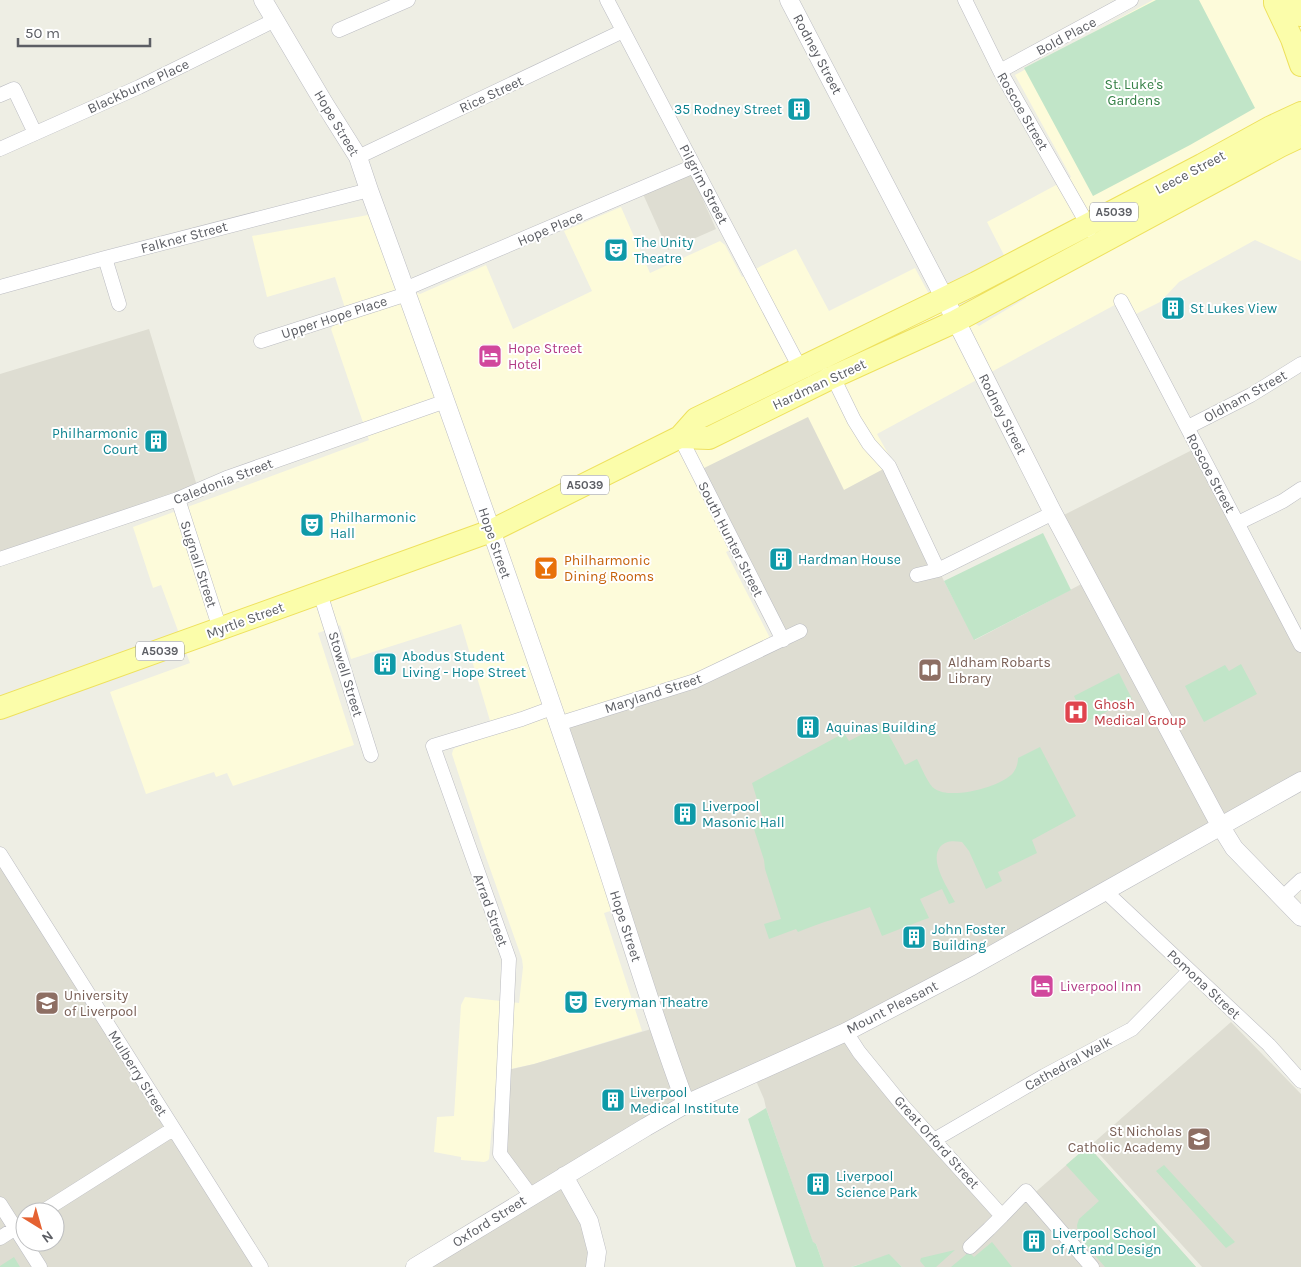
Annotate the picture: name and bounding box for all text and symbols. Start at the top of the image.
street label: Rodney Street [789,11,846,97]
street label: Bold Place [1033,14,1099,59]
scale bar [18,15,150,47]
text: 50 m [25,24,60,42]
street label: Blackburne Place [85,55,192,117]
street label: Roscoe Street [993,69,1052,153]
street label: Rice Street [456,72,526,117]
park label: St. Luke's Gardens [1105,76,1163,109]
street label: Hope Street [310,87,363,159]
building icon: 35 Rodney Street [786,96,812,122]
place label: 35 Rodney Street [674,101,782,118]
street label: Pilgrim Street [675,141,732,227]
street label: Leece Street [1152,147,1228,198]
road number: A5039 [1090,202,1138,222]
street label: Hope Place [515,207,586,250]
street label: Falkner Street [139,218,229,257]
place label: The Unity Theatre [634,234,694,267]
theatre icon: The Unity Theatre [603,237,629,263]
street label: Upper Hope Place [279,292,389,343]
building icon: St Lukes View [1160,295,1186,321]
place label: St Lukes View [1190,300,1277,317]
place label: Hope Street Hotel [508,340,582,373]
hotel icon: Hope Street Hotel [477,343,503,369]
street label: Hardman Street [770,355,869,414]
street label: Oldham Street [1201,367,1290,426]
street label: Rodney Street [975,371,1030,457]
place label: Philharmonic Court [52,425,138,458]
building icon: Philharmonic Court [143,428,169,454]
street label: Roscoe Street [1183,431,1239,516]
street label: Caledonia Street [171,455,275,508]
road number: A5039 [561,476,609,494]
street label: South Hunter Street [694,479,767,600]
street label: Hope Street [474,505,515,581]
place label: Philharmonic Hall [330,509,416,542]
theatre icon: Philharmonic Hall [299,512,325,538]
street label: Sugnall Street [176,518,221,610]
building icon: Hardman House [768,546,794,572]
place label: Hardman House [798,551,901,568]
place label: Philharmonic Dining Rooms [564,552,654,585]
bar icon: Philharmonic Dining Rooms [533,555,559,581]
street label: Myrtle Street [204,599,286,642]
street label: Stowell Street [324,629,367,719]
road number: A5039 [136,641,184,660]
place label: Abodus Student Living - Hope Street [402,648,526,681]
building icon: Abodus Student Living - Hope Street [372,651,398,677]
place label: Aldham Robarts Library [948,654,1051,687]
library icon: Aldham Robarts Library [917,657,943,683]
street label: Maryland Street [602,670,704,717]
place label: Ghosh Medical Group [1094,696,1186,729]
hospital icon: Ghosh Medical Group [1063,699,1089,725]
building icon: Aquinas Building [795,714,821,740]
place label: Aquinas Building [826,719,936,736]
place label: Liverpool Masonic Hall [702,798,785,831]
building icon: Liverpool Masonic Hall [672,801,698,827]
street label: Arrad Street [470,872,512,949]
street label: Hope Street [606,888,645,964]
place label: John Foster Building [932,921,1006,954]
building icon: John Foster Building [901,924,927,950]
street label: Pomona Street [1163,946,1244,1023]
hotel icon: Liverpool Inn [1029,973,1055,999]
street label: Mount Pleasant [844,977,941,1038]
place label: Liverpool Inn [1060,978,1142,995]
place label: University of Liverpool [64,987,137,1020]
theatre icon: Everyman Theatre [563,989,589,1015]
school or university icon: University of Liverpool [34,990,60,1016]
place label: Everyman Theatre [594,994,708,1011]
street label: Mulberry Street [104,1027,171,1119]
street label: Cathedral Walk [1022,1032,1115,1094]
place label: Liverpool Medical Institute [630,1084,739,1117]
building icon: Liverpool Medical Institute [600,1087,626,1113]
street label: Great Orford Street [890,1092,983,1192]
place label: St Nicholas Catholic Academy [1068,1123,1182,1156]
school or university icon: St Nicholas Catholic Academy [1186,1126,1212,1152]
place label: Liverpool Science Park [836,1168,918,1201]
building icon: Liverpool Science Park [805,1171,831,1197]
street label: Oxford Street [449,1192,529,1251]
north arrow [15,1202,65,1252]
place label: Liverpool School of Art and Design [1052,1225,1162,1258]
text: N [38,1227,57,1247]
building icon: Liverpool School of Art and Design [1021,1228,1047,1254]

